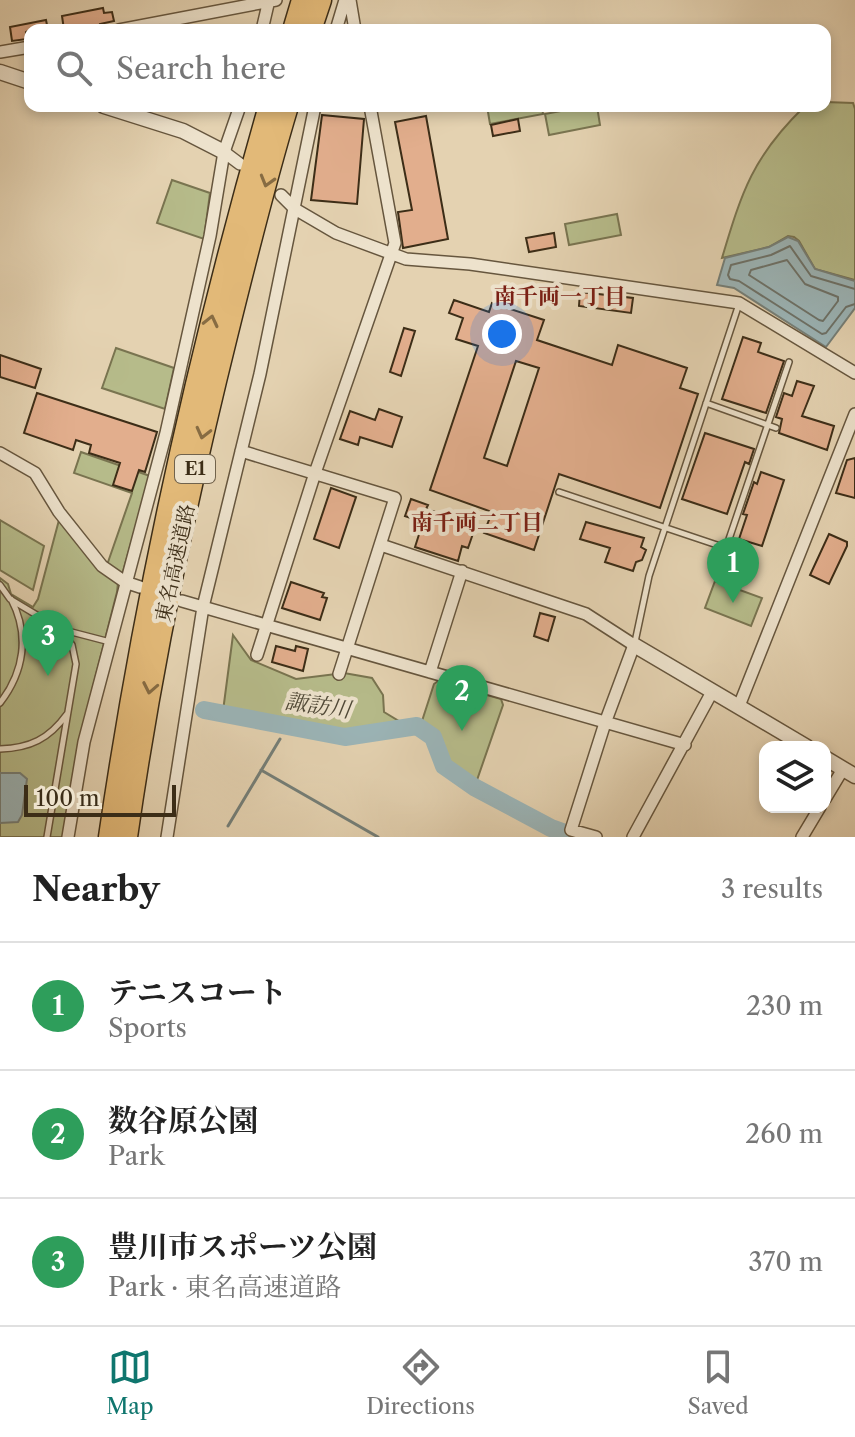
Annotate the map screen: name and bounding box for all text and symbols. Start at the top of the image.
search box [24,24,831,112]
icon: search [52,46,96,90]
text: Search here [116,50,286,87]
one-way arrow [259,174,276,187]
district label: 南千両一丁目 [494,283,626,310]
your location [482,314,522,354]
one-way arrow [202,315,219,329]
one-way arrow [195,426,212,439]
road number: E1 [175,455,215,483]
street label: 東名高速道路 [151,502,199,624]
district label: 南千両二丁目 [411,509,543,536]
pin: 1 [707,537,759,603]
pin: 3 [22,610,74,676]
pin: 2 [436,665,488,731]
one-way arrow [143,681,160,694]
water label: 諏訪川 [283,688,354,724]
map controls [759,741,831,813]
button: layers [759,741,831,813]
scale bar [24,781,176,817]
text: 100 m [36,785,99,812]
text: Nearby [32,868,160,910]
text: 3 results [721,873,823,905]
text: テニスコート [108,974,287,1011]
text: 1 [52,990,64,1022]
text: 230 m [746,990,823,1022]
text: Sports [108,1012,187,1044]
text: 数谷原公園 [108,1102,258,1139]
text: 2 [50,1118,66,1150]
text: 260 m [745,1118,823,1150]
text: Park [108,1140,165,1172]
text: 豊川市スポーツ公園 [108,1228,377,1265]
text: 3 [51,1246,65,1278]
text: 370 m [748,1246,823,1278]
text: Park · 東名高速道路 [108,1271,341,1303]
tab: Map [106,1345,154,1420]
tab: Directions [366,1345,475,1420]
tab: Saved [688,1345,749,1420]

